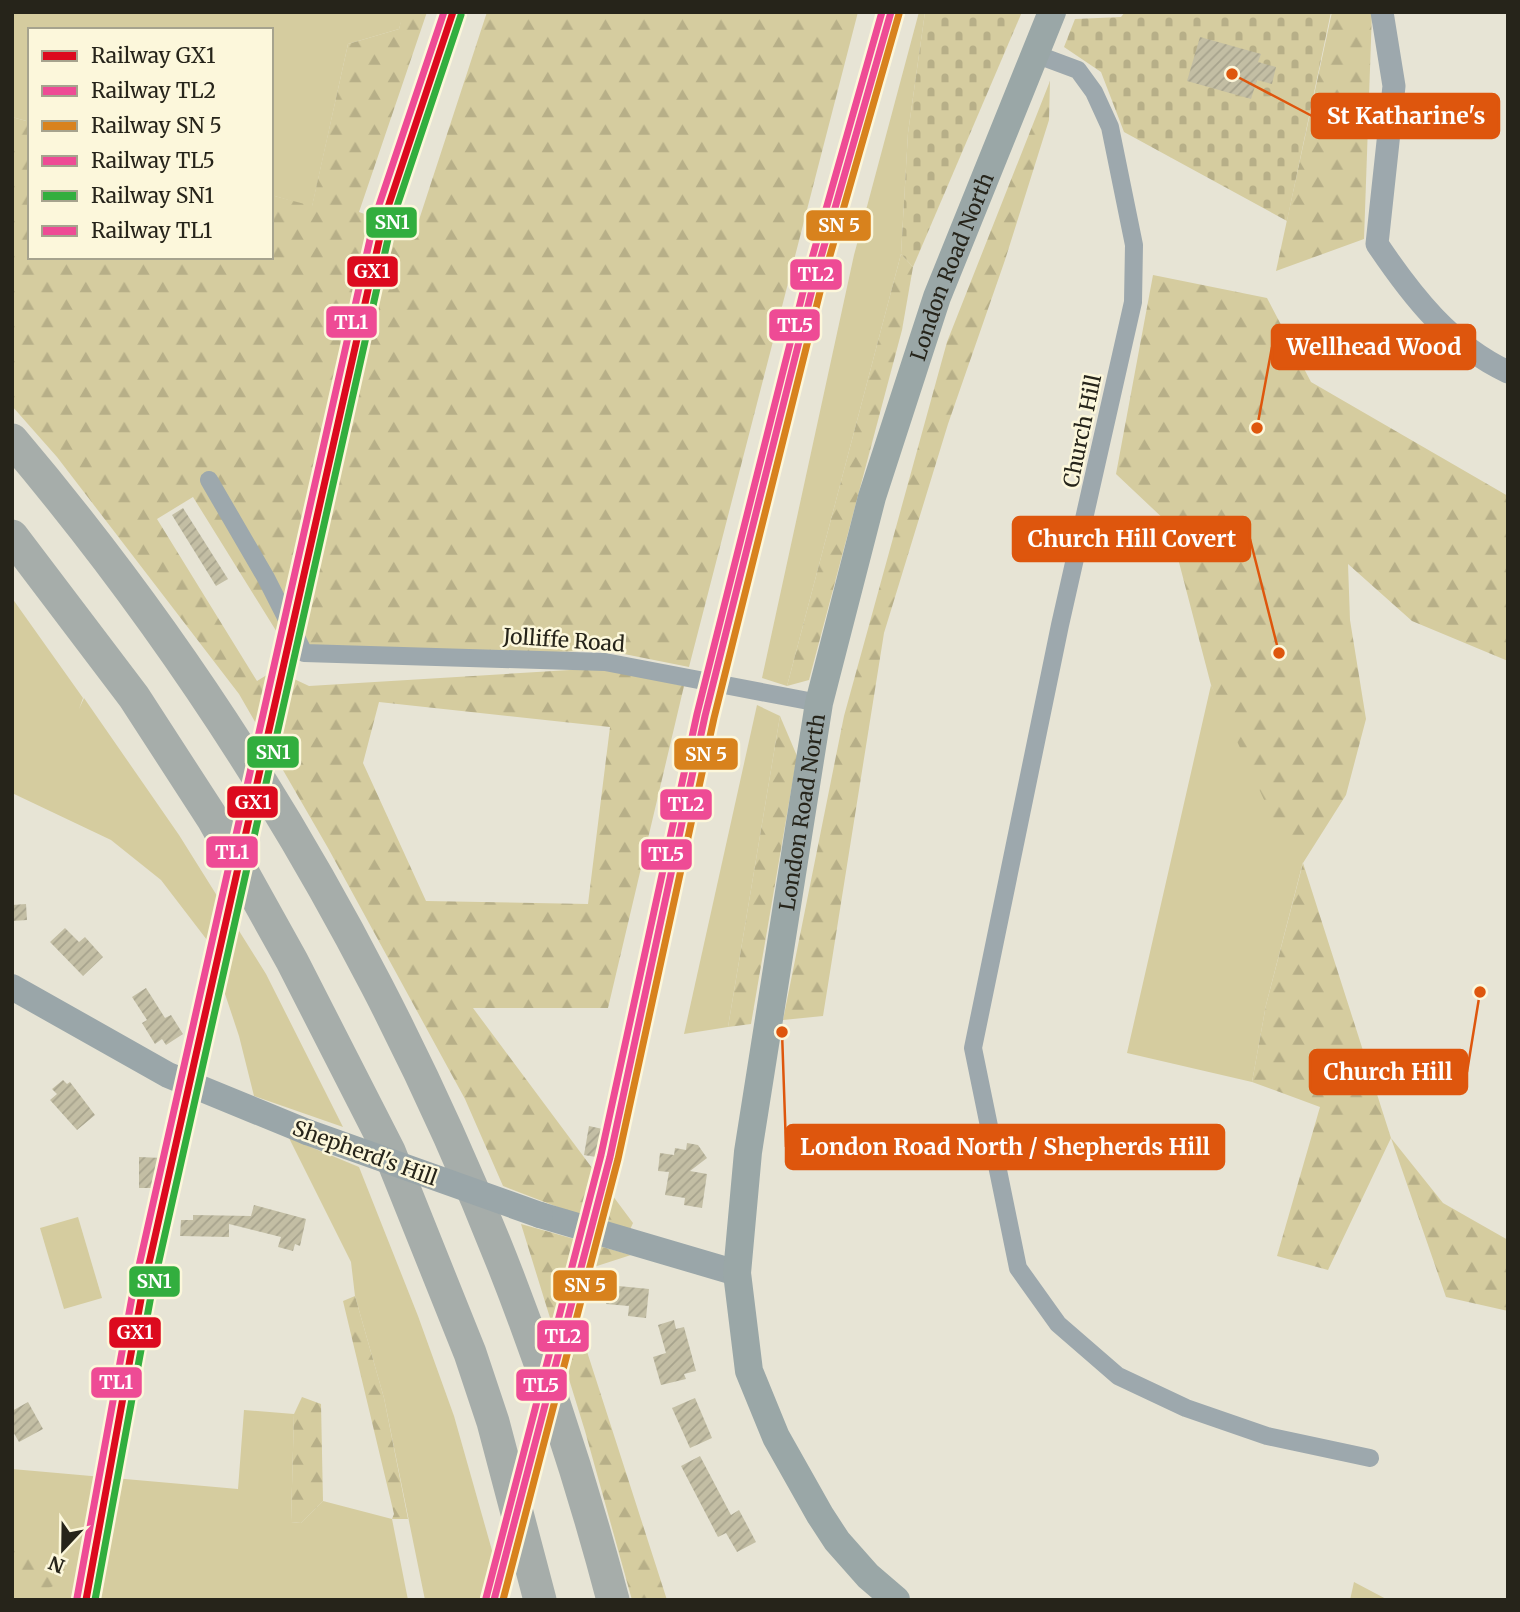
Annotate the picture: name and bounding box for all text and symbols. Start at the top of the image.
legend [28,28,273,259]
text: Railway GX1 [91,42,215,69]
text: Railway TL2 [91,77,216,104]
callout: St Katharine's [1312,94,1499,138]
text: St Katharine's [1327,101,1485,130]
text: Railway SN 5 [91,112,222,139]
text: Railway TL5 [91,147,215,174]
street label: London Road North [904,168,999,364]
text: Railway SN1 [91,182,214,209]
line badge: SN1 [365,206,418,239]
line badge: SN 5 [805,209,872,242]
text: SN1 [374,210,410,234]
text: SN 5 [818,213,860,237]
text: Railway TL1 [91,217,212,244]
line badge: GX1 [346,255,399,288]
line badge: TL2 [789,258,843,291]
text: GX1 [354,259,390,283]
text: TL2 [798,262,834,286]
line badge: TL1 [325,305,378,339]
line badge: TL5 [768,308,821,342]
text: TL1 [334,310,368,334]
text: TL5 [777,313,813,337]
callout: Wellhead Wood [1272,325,1475,369]
text: Wellhead Wood [1286,332,1461,361]
street label: Church Hill [1057,372,1107,490]
callout: Church Hill Covert [1013,517,1250,561]
text: Church Hill Covert [1028,524,1236,553]
street label: Jolliffe Road [501,622,626,658]
street label: London Road North [773,711,831,912]
line badge: SN1 [246,735,300,769]
line badge: SN 5 [673,737,739,771]
text: SN1 [255,740,291,764]
text: SN 5 [685,742,727,766]
line badge: GX1 [226,785,279,819]
line badge: TL2 [659,788,713,821]
text: GX1 [235,790,271,814]
text: TL2 [668,792,704,816]
line badge: TL1 [205,835,259,869]
line badge: TL5 [640,838,693,871]
text: TL1 [215,840,249,864]
text: TL5 [648,842,684,866]
callout: Church Hill [1310,1050,1467,1094]
text: Church Hill [1324,1057,1453,1086]
street label: Shepherd's Hill [289,1114,442,1192]
callout: London Road North / Shepherds Hill [786,1125,1224,1169]
text: London Road North / Shepherds Hill [800,1132,1211,1161]
line badge: SN1 [128,1265,181,1298]
text: SN1 [136,1269,172,1293]
line badge: SN 5 [552,1269,618,1302]
text: SN 5 [564,1273,606,1297]
line badge: GX1 [108,1316,162,1349]
line badge: TL2 [536,1319,590,1353]
text: GX1 [117,1320,153,1344]
text: TL2 [545,1324,581,1348]
line badge: TL1 [90,1366,143,1399]
line badge: TL5 [515,1368,568,1402]
text: TL1 [99,1370,133,1394]
text: TL5 [523,1373,559,1397]
north arrow [28,1514,98,1584]
text: N [45,1551,68,1579]

